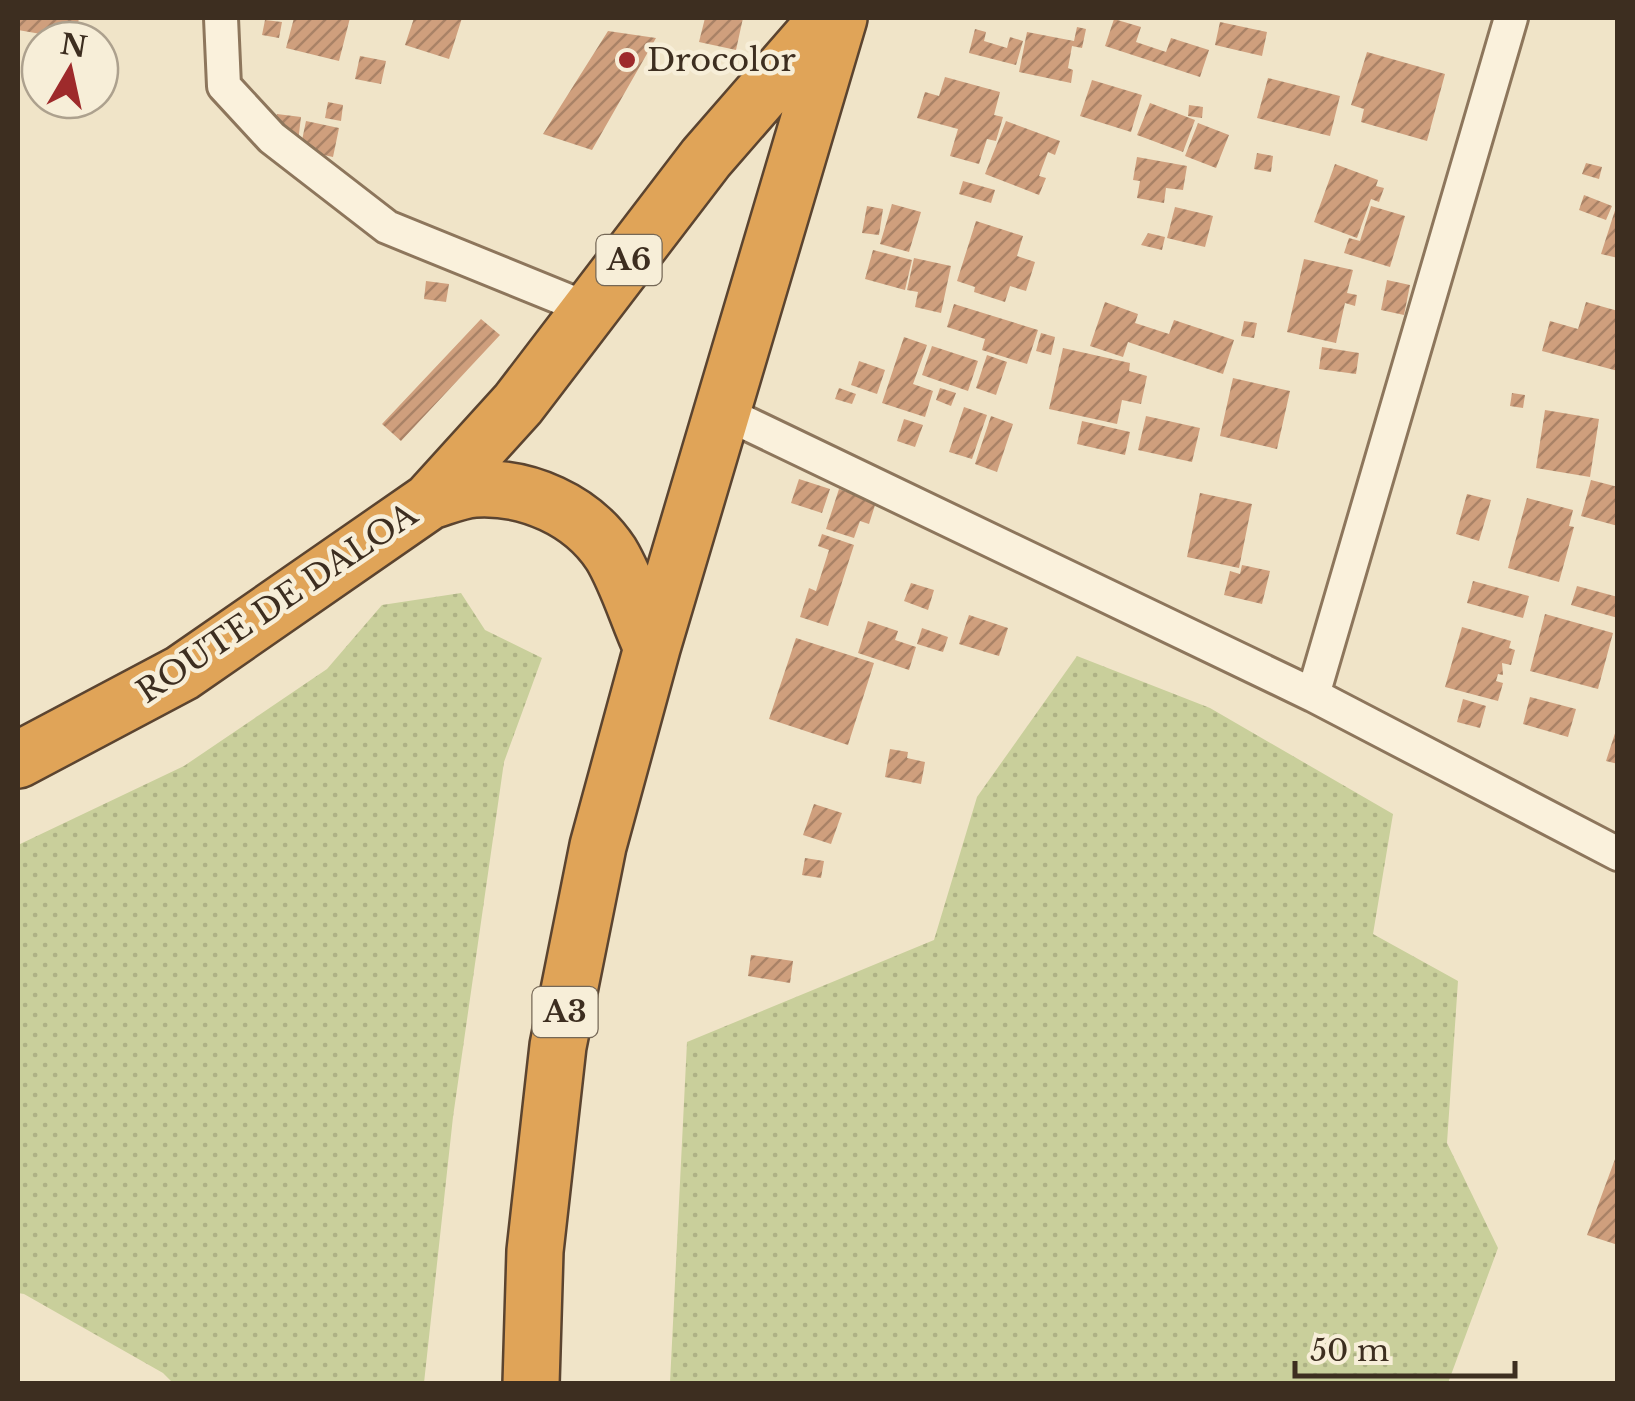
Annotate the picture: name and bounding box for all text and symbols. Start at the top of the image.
north arrow [20,20,120,120]
text: N [58,26,90,65]
place label: Drocolor [647,40,797,80]
marker: Drocolor [616,49,638,71]
road number: A6 [596,235,662,285]
street label: ROUTE DE DALOA [129,494,426,712]
road number: A3 [532,987,598,1037]
scale bar [1295,1316,1515,1378]
text: 50 m [1310,1332,1389,1369]

